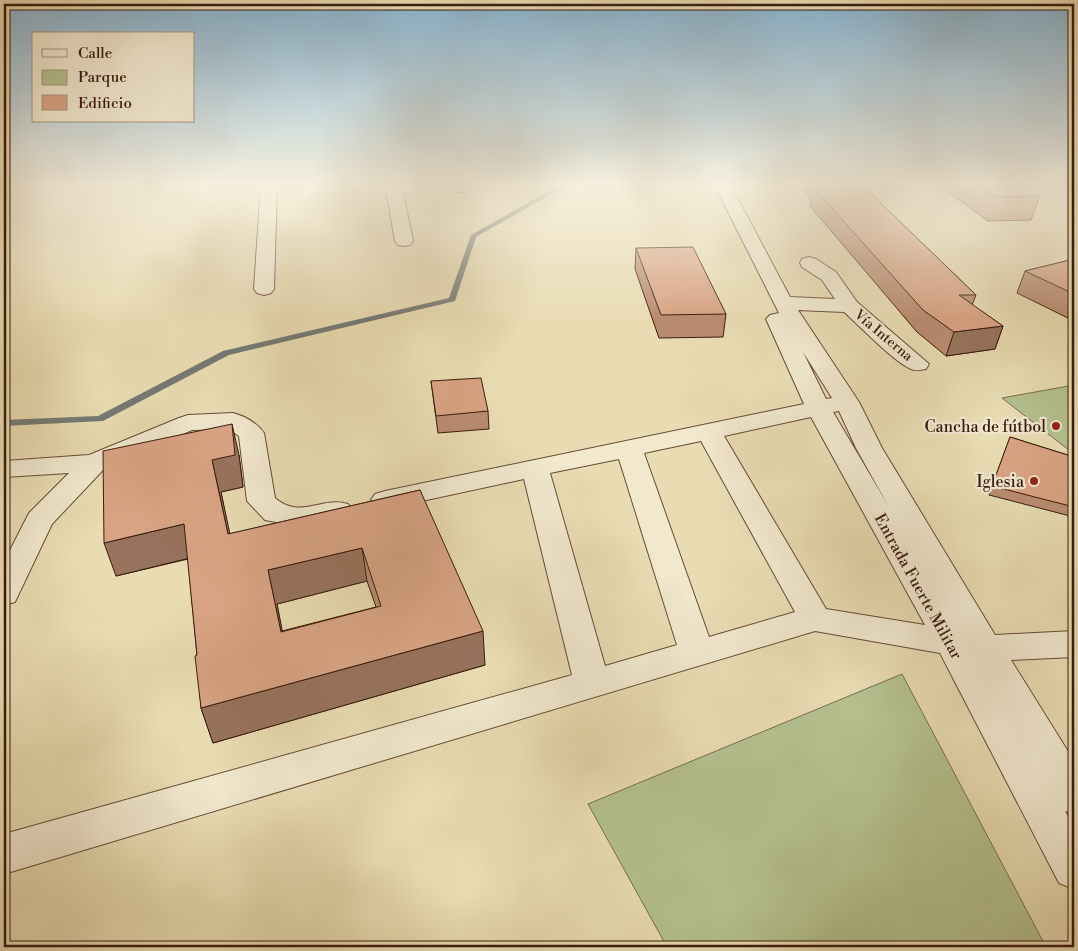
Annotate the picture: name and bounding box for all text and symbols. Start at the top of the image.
legend [32,32,195,122]
text: Calle [78,44,112,63]
text: Parque [78,68,127,87]
text: Edificio [78,94,132,113]
street label: Vía Interna [850,305,917,366]
place label: Cancha de fútbol [924,417,1046,437]
marker: Cancha de fútbol [1050,420,1062,432]
place label: Iglesia [976,472,1025,492]
marker: Iglesia [1028,475,1040,487]
street label: Entrada Fuerte Militar [870,510,967,663]

